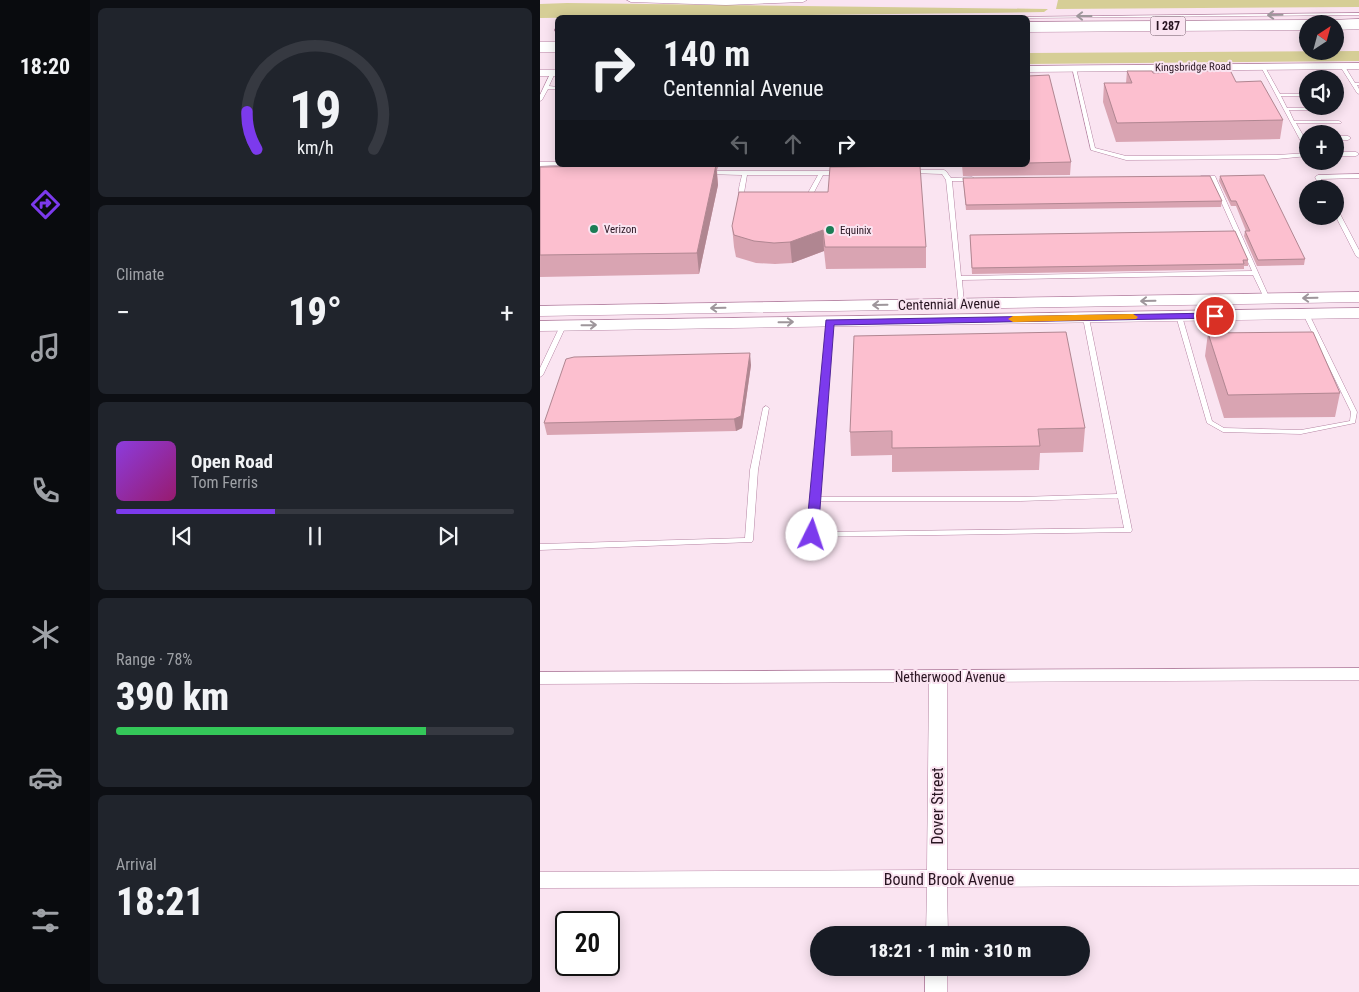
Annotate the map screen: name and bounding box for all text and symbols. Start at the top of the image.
one-way arrow [1268,10,1284,19]
one-way arrow [1076,11,1092,21]
north arrow [1299,15,1344,60]
map controls [1299,15,1344,225]
road number: I 287 [1150,16,1186,36]
text: 140 m [663,34,750,75]
icon: right [580,35,645,100]
text: 18:20 [20,54,70,79]
street label: Kingsbridge Road [1155,60,1231,74]
button: sound [1299,70,1344,115]
text: Centennial Avenue [663,76,824,101]
text: 19 [289,80,341,141]
button: + [1299,125,1344,170]
icon: left [726,130,754,158]
icon: ahead [779,130,807,158]
icon: right [832,130,860,158]
text: km/h [297,137,333,158]
button: − [1299,180,1344,225]
icon: directions [28,187,63,222]
marker: Verizon [588,223,600,235]
place label: Verizon [604,223,637,236]
marker: Equinix [824,224,836,236]
place label: Equinix [840,224,872,237]
text: Climate [116,265,164,284]
text: 19° [288,290,342,334]
one-way arrow [1303,293,1319,303]
street label: Centennial Avenue [898,295,1001,313]
pin [1194,295,1236,337]
text: − [116,296,130,329]
text: + [500,296,514,329]
one-way arrow [1140,296,1156,306]
one-way arrow [873,300,889,310]
icon: arrive [1201,302,1229,330]
one-way arrow [710,303,726,313]
one-way arrow [778,318,794,327]
one-way arrow [580,321,596,330]
icon: music [28,330,63,365]
text: Open Road [191,450,273,473]
icon: phone [28,473,63,508]
text: Tom Ferris [191,473,258,492]
position arrow [785,508,837,560]
icon: previous [168,522,196,550]
icon: pause [301,522,329,550]
icon: next [434,522,462,550]
icon: climate [28,617,63,652]
text: Range · 78% [116,650,192,669]
street label: Netherwood Avenue [895,669,1006,685]
text: 390 km [116,675,229,719]
icon: car [28,760,63,795]
street label: Dover Street [928,767,947,845]
text: Arrival [116,855,157,874]
street label: Bound Brook Avenue [884,870,1014,889]
text: 18:21 [116,880,204,924]
icon: filters [28,903,63,938]
speed limit sign: 20 [555,911,620,976]
text: 18:21 · 1 min · 310 m [869,939,1031,962]

